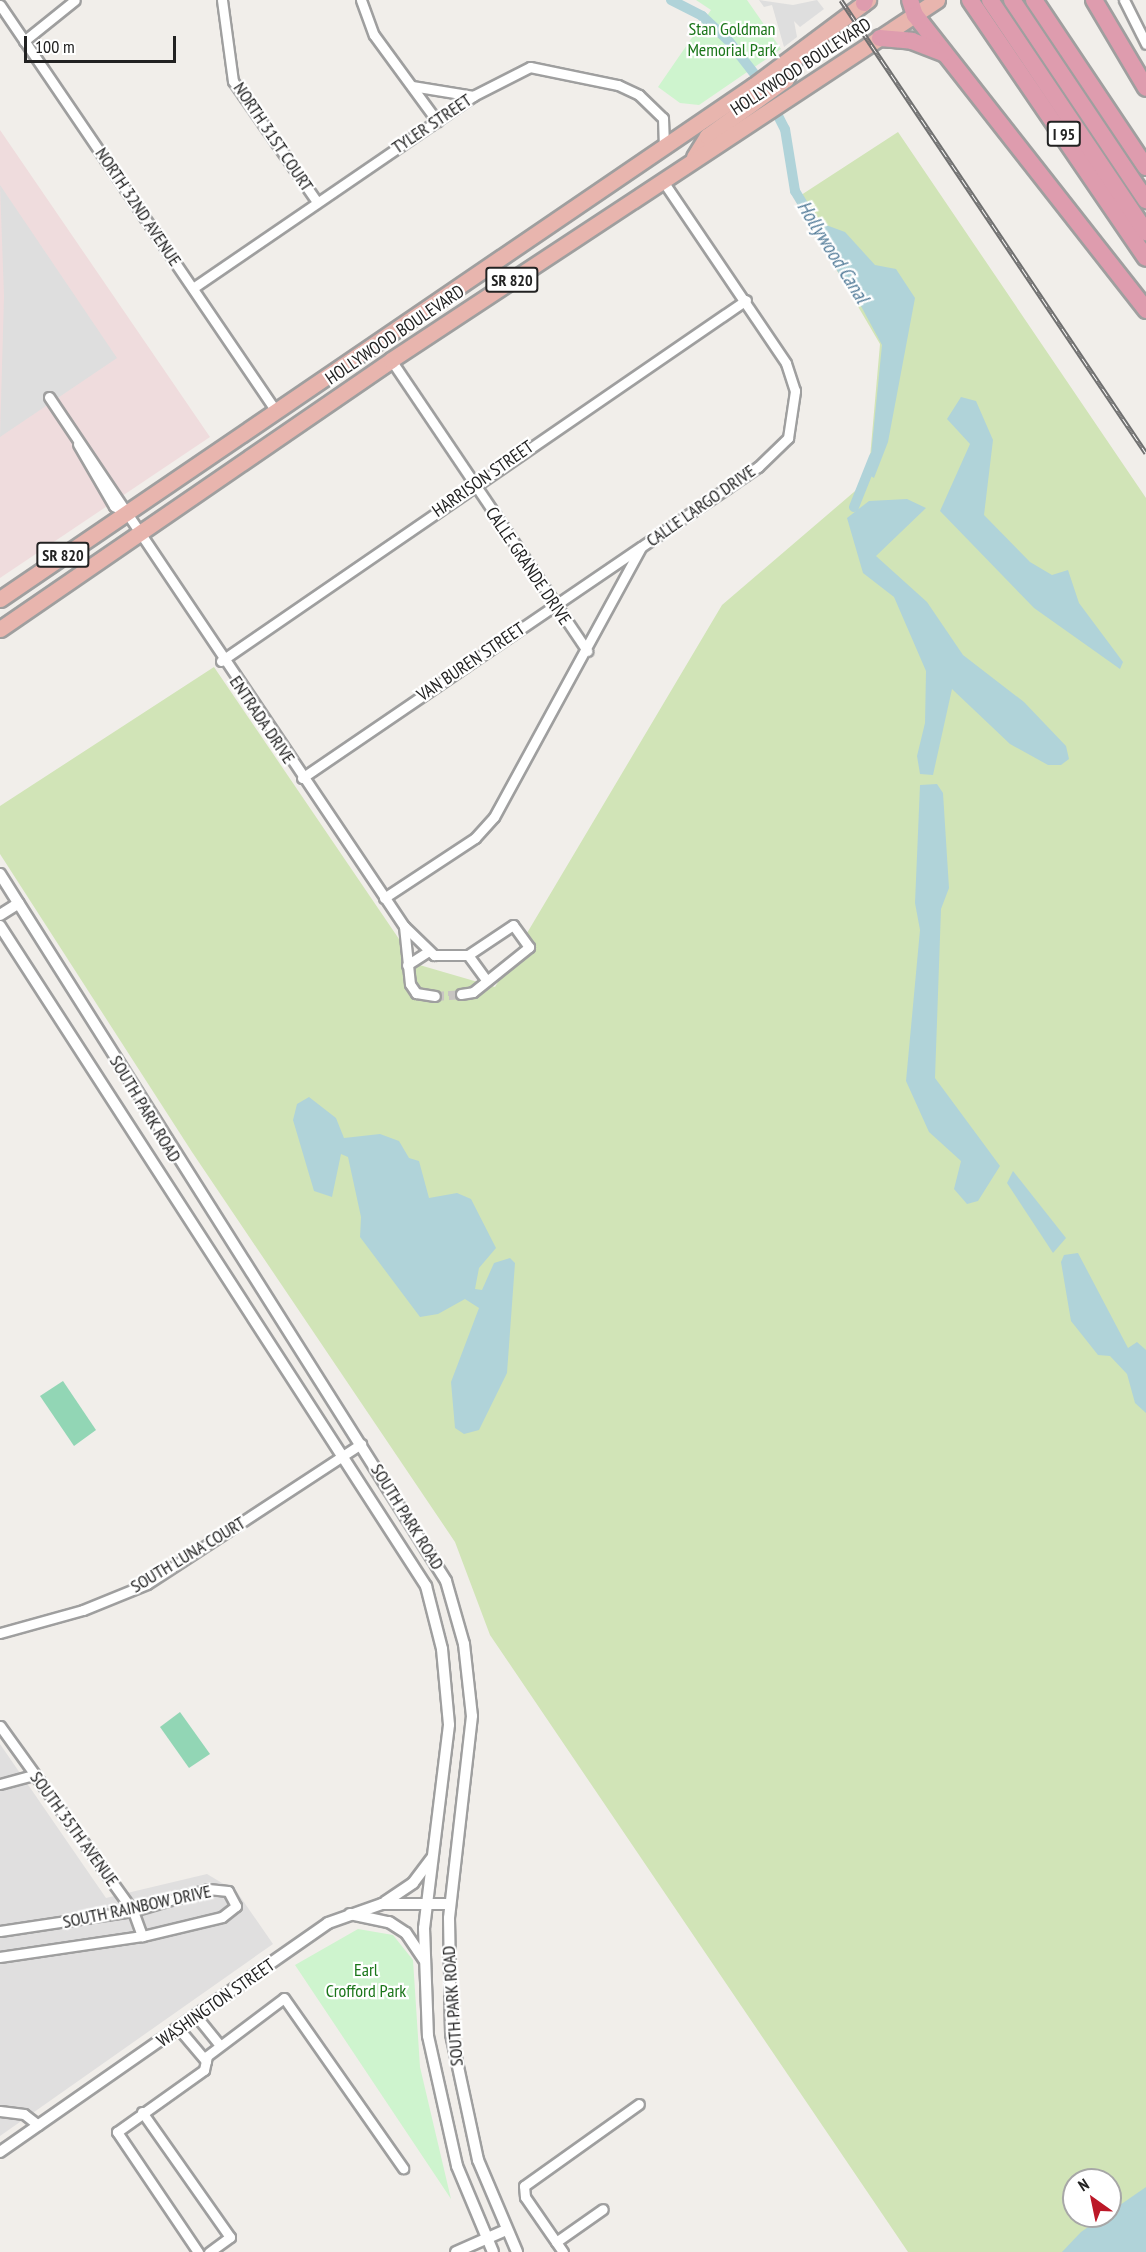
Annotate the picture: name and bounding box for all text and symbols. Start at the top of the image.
street label: HOLLYWOOD BOULEVARD [727,14,875,120]
park label: Stan Goldman Memorial Park [687,19,777,62]
scale bar [27,24,178,62]
text: 100 m [35,35,75,58]
street label: NORTH 31ST COURT [228,78,318,196]
street label: TYLER STREET [388,89,476,159]
road number: I 95 [1046,121,1082,147]
street label: NORTH 32ND AVENUE [90,143,186,271]
water label: Hollywood Canal [792,196,874,308]
road number: SR 820 [485,267,539,293]
street label: HOLLYWOOD BOULEVARD [321,280,469,390]
street label: HARRISON STREET [428,436,538,522]
street label: CALLE LARGO DRIVE [642,460,760,552]
street label: CALLE GRANDE DRIVE [481,503,575,629]
road number: SR 820 [36,542,90,568]
street label: VAN BUREN STREET [413,618,529,706]
street label: ENTRADA DRIVE [225,672,299,768]
street label: SOUTH PARK ROAD [105,1052,185,1166]
street label: SOUTH PARK ROAD [366,1460,448,1574]
street label: SOUTH LUNA COURT [127,1512,249,1598]
street label: SOUTH 35TH AVENUE [25,1767,123,1891]
street label: SOUTH RAINBOW DRIVE [61,1881,213,1933]
street label: SOUTH PARK ROAD [438,1945,468,2067]
street label: WASHINGTON STREET [153,1954,279,2052]
park label: Earl Crofford Park [326,1960,406,2002]
north arrow [1062,2168,1122,2228]
text: N [1074,2174,1092,2195]

